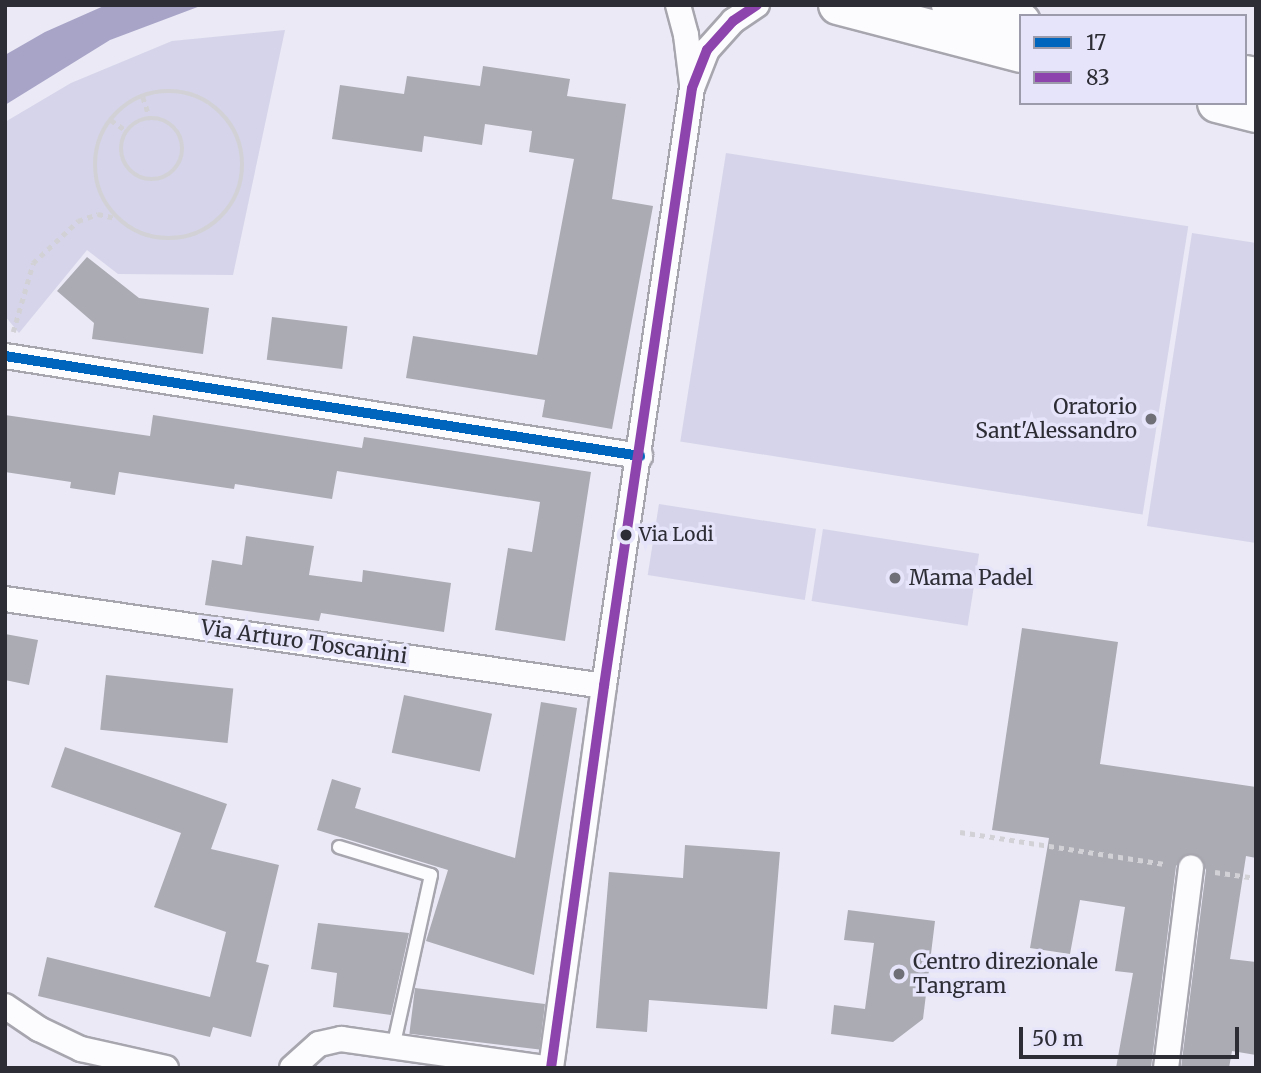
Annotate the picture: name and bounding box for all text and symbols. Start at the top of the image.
legend [1020,14,1247,105]
text: 17 [1086,29,1106,56]
text: 83 [1086,64,1110,91]
place label: Oratorio Sant'Alessandro [975,394,1137,444]
marker: Oratorio Sant'Alessandro [1143,411,1159,427]
place label: Via Lodi [639,524,714,546]
marker: Via Lodi [619,528,633,542]
place label: Mama Padel [909,565,1033,591]
marker: Mama Padel [887,570,903,586]
street label: Via Arturo Toscanini [199,615,409,669]
place label: Centro direzionale Tangram [913,949,1098,999]
marker: Centro direzionale Tangram [891,966,907,982]
scale bar [1023,1014,1244,1058]
text: 50 m [1032,1025,1083,1052]

